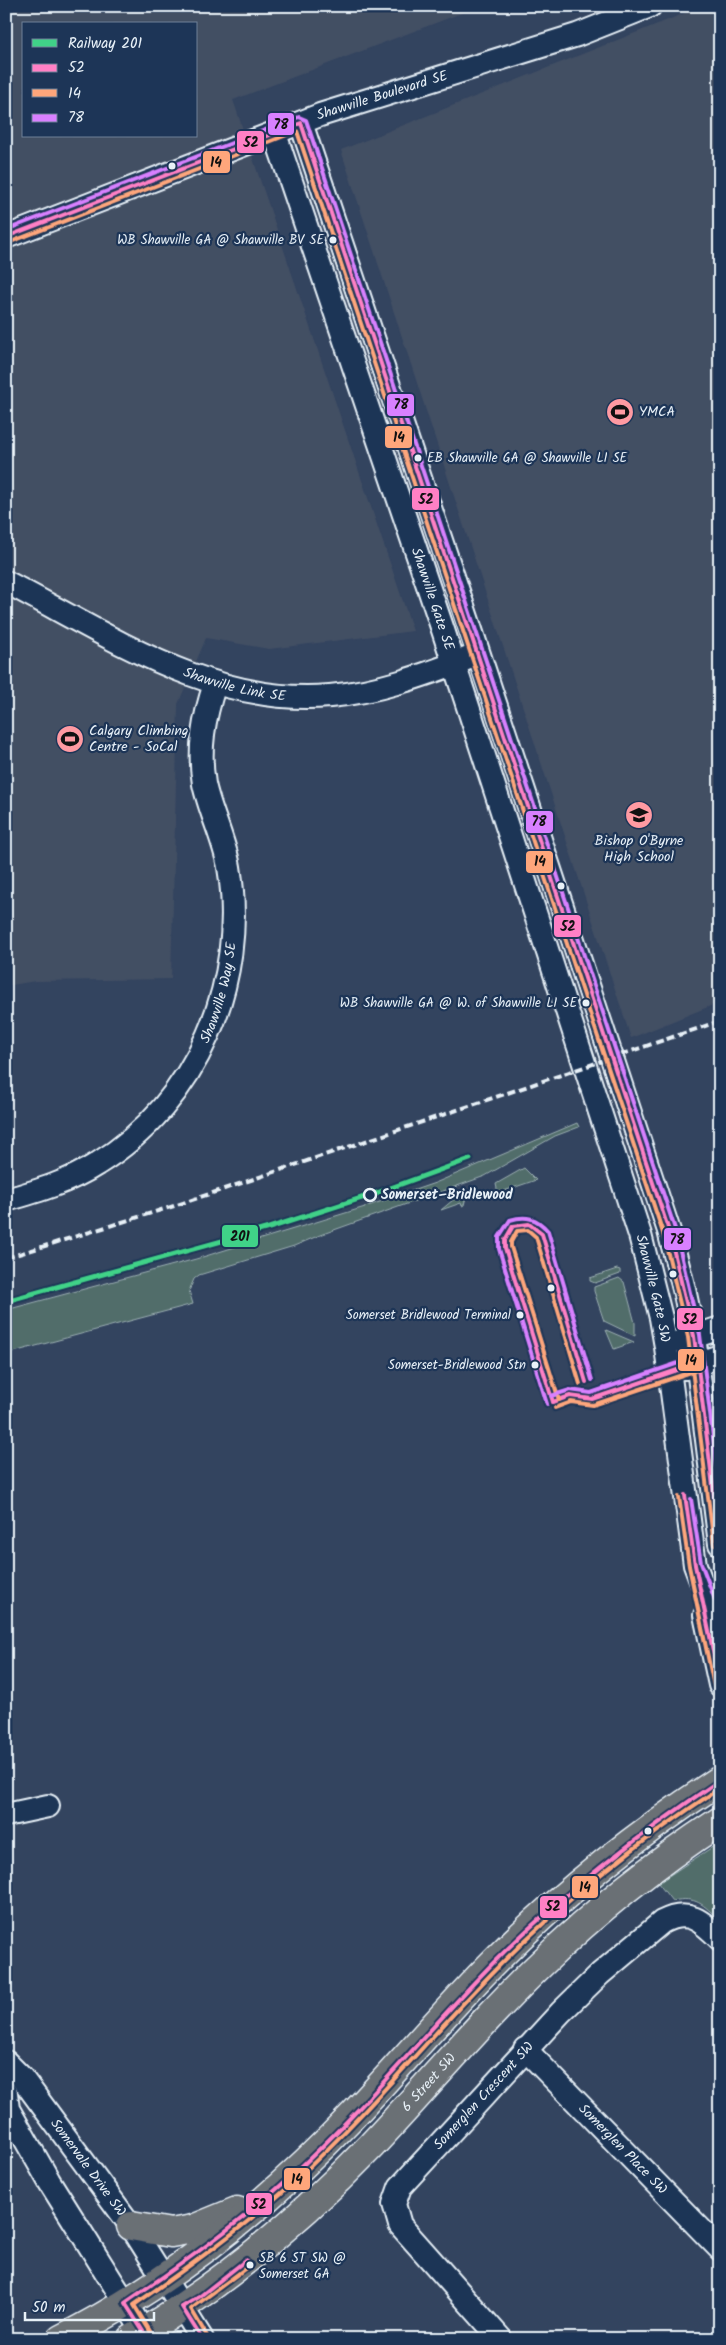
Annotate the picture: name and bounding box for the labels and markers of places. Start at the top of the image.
unlabelled marker [167,161,177,171]
place label: WB Shawville GA @ Shawville BV SE [117,230,324,251]
marker: WB Shawville GA @ Shawville BV SE [328,235,338,245]
sports icon: YMCA [605,397,635,427]
place label: YMCA [639,401,675,423]
place label: EB Shawville GA @ Shawville LI SE [427,448,628,469]
marker: EB Shawville GA @ Shawville LI SE [413,453,423,463]
place label: Calgary Climbing Centre - SoCal [89,720,189,758]
sports icon: Calgary Climbing Centre - SoCal [55,724,85,754]
school or university icon: Bishop O'Byrne High School [624,800,654,830]
place label: Bishop O'Byrne High School [595,830,684,868]
unlabelled marker [556,881,566,891]
place label: WB Shawville GA @ W. of Shawville LI SE [340,993,577,1014]
marker: WB Shawville GA @ W. of Shawville LI SE [581,998,591,1008]
place label: Somerset–Bridlewood [381,1184,513,1206]
marker: Somerset–Bridlewood [363,1188,377,1202]
unlabelled marker [668,1269,678,1279]
unlabelled marker [546,1283,556,1293]
place label: Somerset Bridlewood Terminal [346,1305,511,1326]
marker: Somerset Bridlewood Terminal [515,1310,525,1320]
place label: Somerset-Bridlewood Stn [388,1355,526,1376]
marker: Somerset-Bridlewood Stn [530,1360,540,1370]
unlabelled marker [643,1826,653,1836]
place label: SB 6 ST SW @ Somerset GA [259,2248,346,2285]
marker: SB 6 ST SW @ Somerset GA [245,2260,255,2270]

